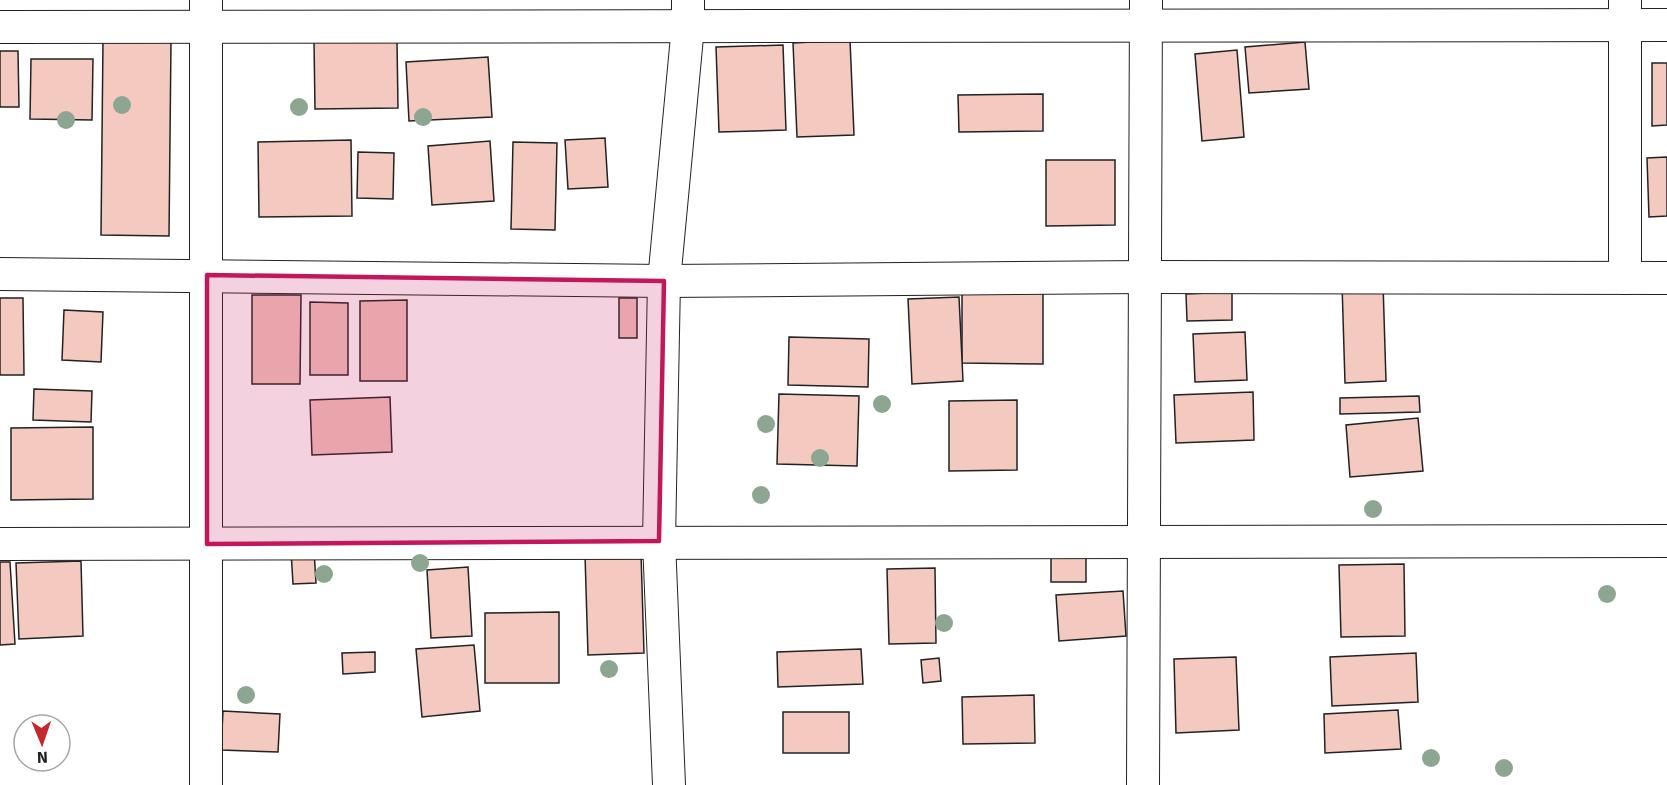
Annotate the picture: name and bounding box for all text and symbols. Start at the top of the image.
north arrow [12,713,72,773]
text: N [37,747,48,767]

